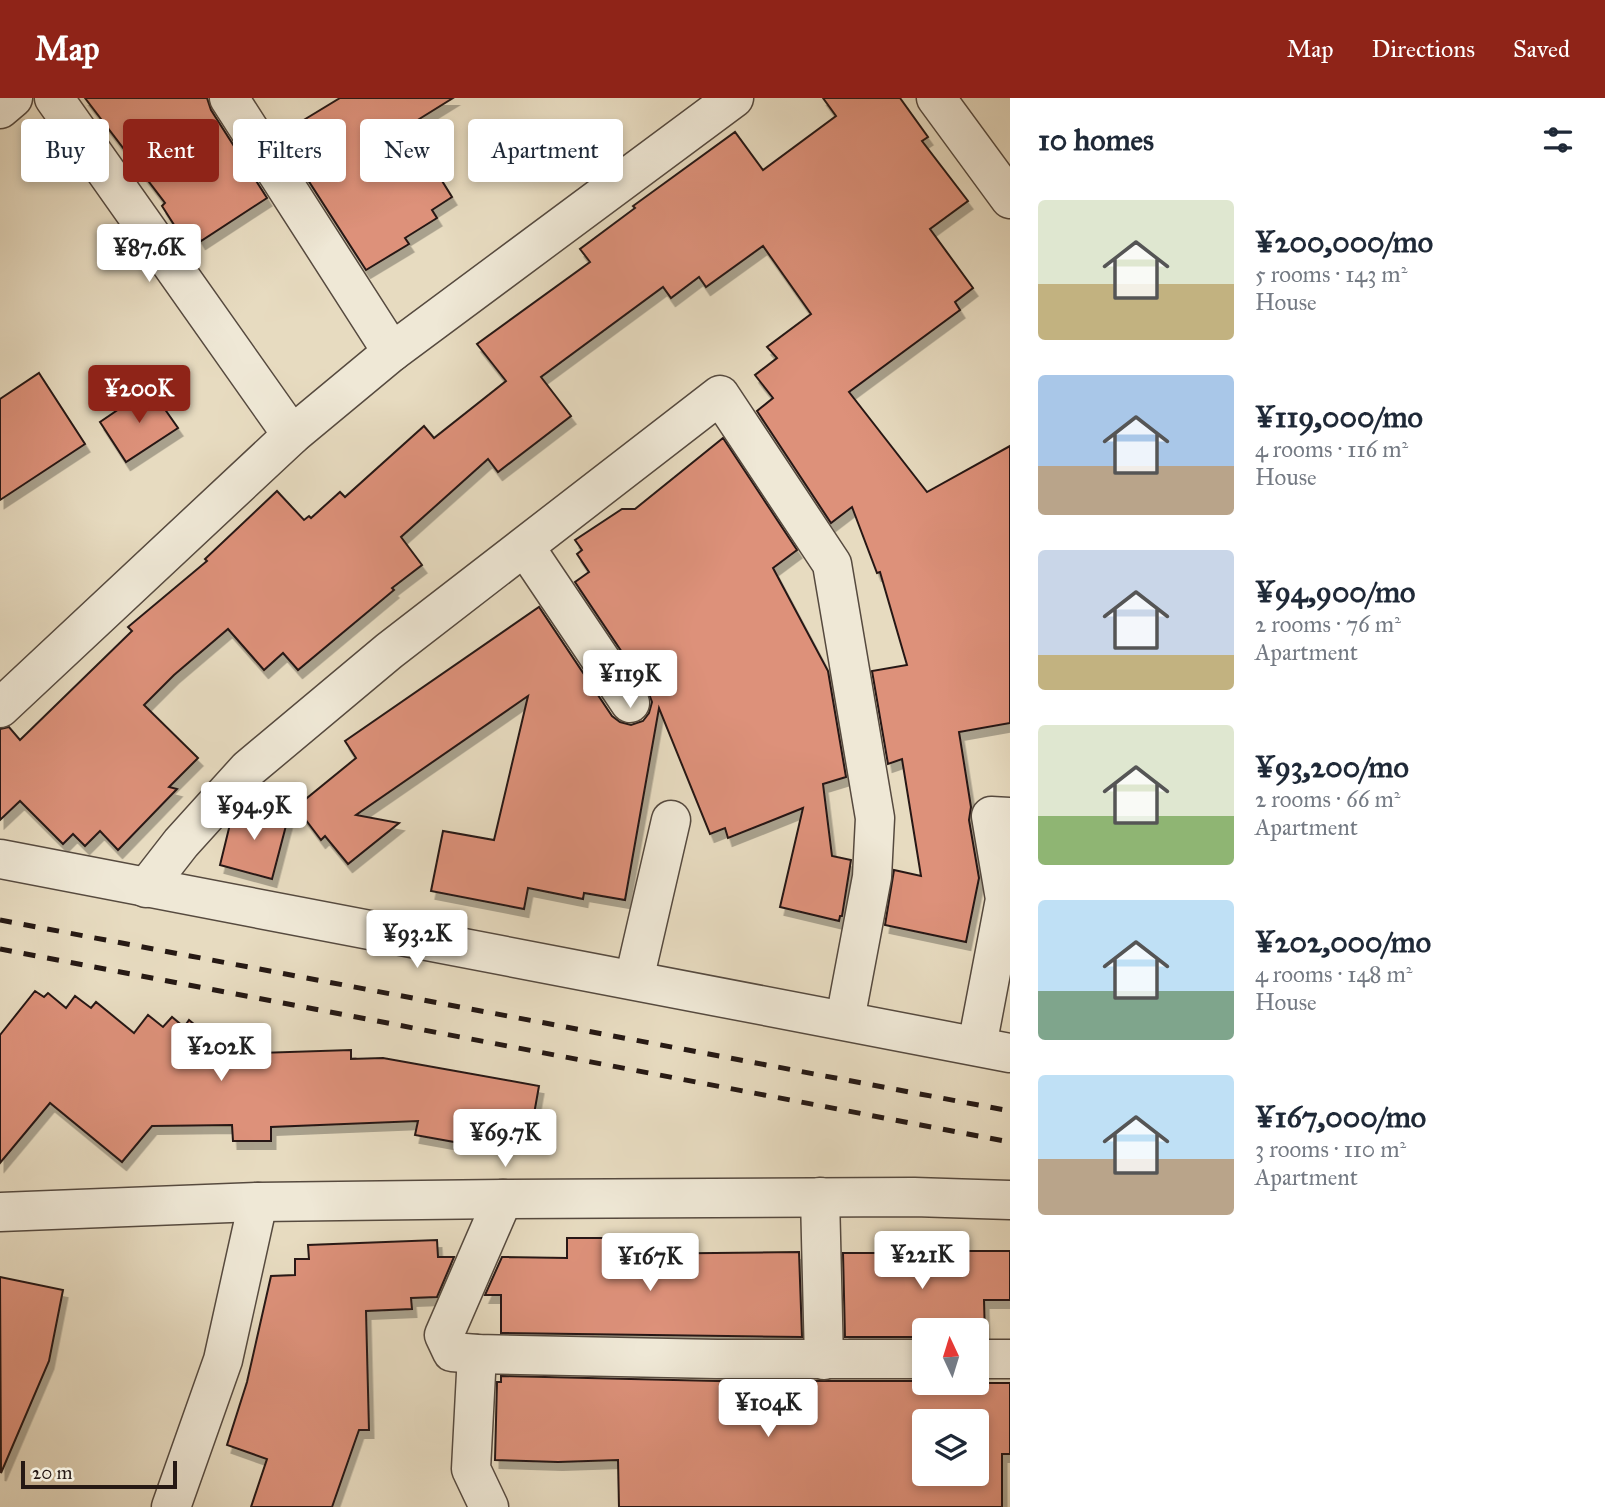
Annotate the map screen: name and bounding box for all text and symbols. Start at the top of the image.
text: Map [35,29,99,69]
text: Map [1287,34,1334,64]
text: Directions [1372,34,1475,64]
text: Saved [1513,34,1570,64]
chip: Buy [21,119,109,182]
chip: Rent [123,119,219,182]
chip: Filters [233,119,346,182]
chip: New [360,119,454,182]
chip: Apartment [468,119,623,182]
icon: filters [1539,121,1577,159]
text: 10 homes [1038,122,1154,158]
text: ¥200,000/mo [1255,224,1433,260]
pin: ¥87.6K [92,225,206,284]
icon: home [1094,228,1178,312]
text: ¥87.6K [113,233,185,261]
text: 5 rooms · 143 m² [1255,260,1407,288]
text: House [1255,288,1317,316]
pin: ¥200K [90,366,188,425]
text: ¥200K [104,374,174,402]
text: ¥119,000/mo [1255,399,1423,435]
icon: home [1094,403,1178,487]
text: 4 rooms · 116 m² [1255,435,1408,463]
text: House [1255,463,1317,491]
text: ¥94,900/mo [1255,574,1415,610]
icon: home [1094,578,1178,662]
text: 2 rooms · 76 m² [1255,610,1401,638]
text: Apartment [1255,638,1358,666]
pin: ¥119K [581,650,679,710]
text: ¥119K [599,659,661,687]
text: ¥93,200/mo [1255,749,1409,785]
icon: home [1094,753,1178,837]
pin: ¥94.9K [197,782,311,842]
text: 2 rooms · 66 m² [1255,785,1400,813]
text: ¥94.9K [217,791,291,819]
text: Apartment [1255,813,1358,841]
pin: ¥93.2K [360,910,474,970]
text: ¥93.2K [382,919,452,947]
text: ¥202,000/mo [1255,924,1431,960]
icon: home [1094,928,1178,1012]
text: 4 rooms · 148 m² [1255,960,1412,988]
text: House [1255,988,1317,1016]
pin: ¥202K [172,1024,270,1083]
text: ¥202K [187,1032,255,1060]
text: ¥167,000/mo [1255,1099,1426,1135]
icon: home [1094,1103,1178,1187]
pin: ¥69.7K [448,1110,562,1169]
text: ¥69.7K [469,1118,541,1146]
text: 3 rooms · 110 m² [1255,1135,1406,1163]
text: Apartment [1255,1163,1358,1191]
pin: ¥221K [873,1232,971,1291]
pin: ¥167K [601,1234,699,1293]
text: ¥221K [890,1240,954,1268]
text: ¥167K [618,1242,682,1270]
north arrow [912,1318,989,1395]
map controls [912,1318,989,1486]
pin: ¥104K [719,1380,817,1439]
text: ¥104K [735,1388,801,1416]
button: layers [912,1409,989,1486]
scale bar [21,1458,177,1490]
text: 20 m [32,1461,73,1484]

